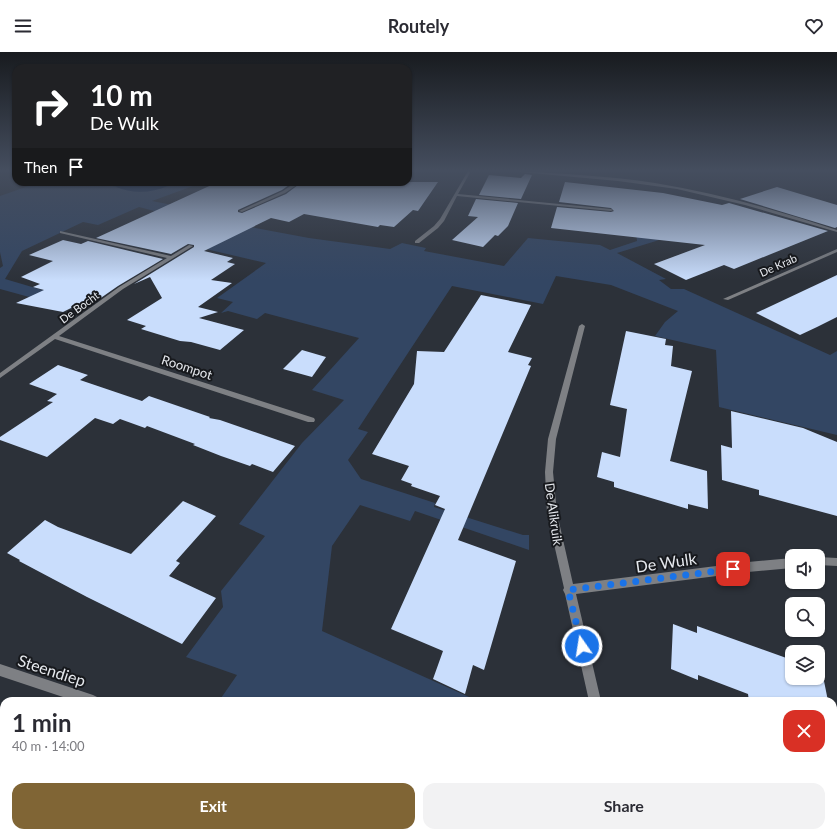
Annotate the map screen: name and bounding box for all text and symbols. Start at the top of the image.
icon: menu [12,15,34,37]
text: Routely [388,15,449,37]
icon: heart [803,15,825,37]
text: 10 m [90,78,153,112]
icon: right [24,80,76,132]
text: De Wulk [90,112,159,134]
icon: arrive [65,156,87,178]
text: Then [24,158,57,176]
street label: De Krab [757,251,799,279]
street label: De Bocht [57,288,101,326]
street label: Roompot [160,351,215,383]
street label: De Alikruik [542,482,566,547]
street label: De Wulk [634,548,698,576]
map controls [785,549,825,685]
button: sound [785,549,825,589]
pin [716,552,750,586]
icon: arrive [722,558,744,580]
button: search [785,597,825,637]
position arrow [561,625,603,667]
button: layers [785,645,825,685]
street label: Steendiep [16,650,88,690]
text: 1 min [12,708,72,737]
button: close [783,710,825,752]
text: 40 m · 14:00 [12,738,85,754]
button: Exit [12,783,415,829]
button: Share [423,783,825,829]

